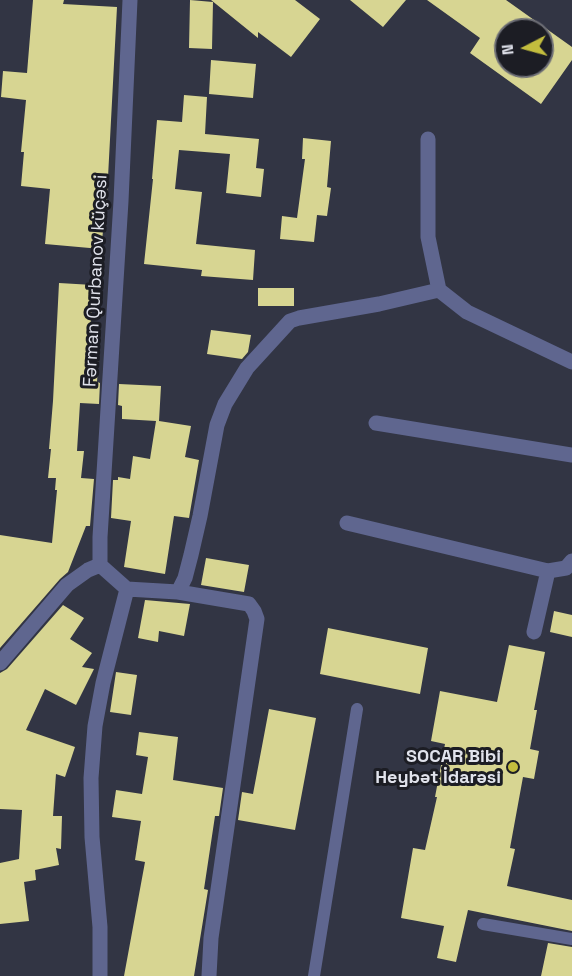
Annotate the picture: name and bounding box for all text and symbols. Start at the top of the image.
north arrow [494,18,554,78]
text: N [497,43,519,56]
street label: Fərman Qurbanov küçəsi [80,174,112,388]
place label: SOCAR Bibi Heybət İdarəsi [375,746,501,789]
marker: SOCAR Bibi Heybət İdarəsi [506,760,520,774]

